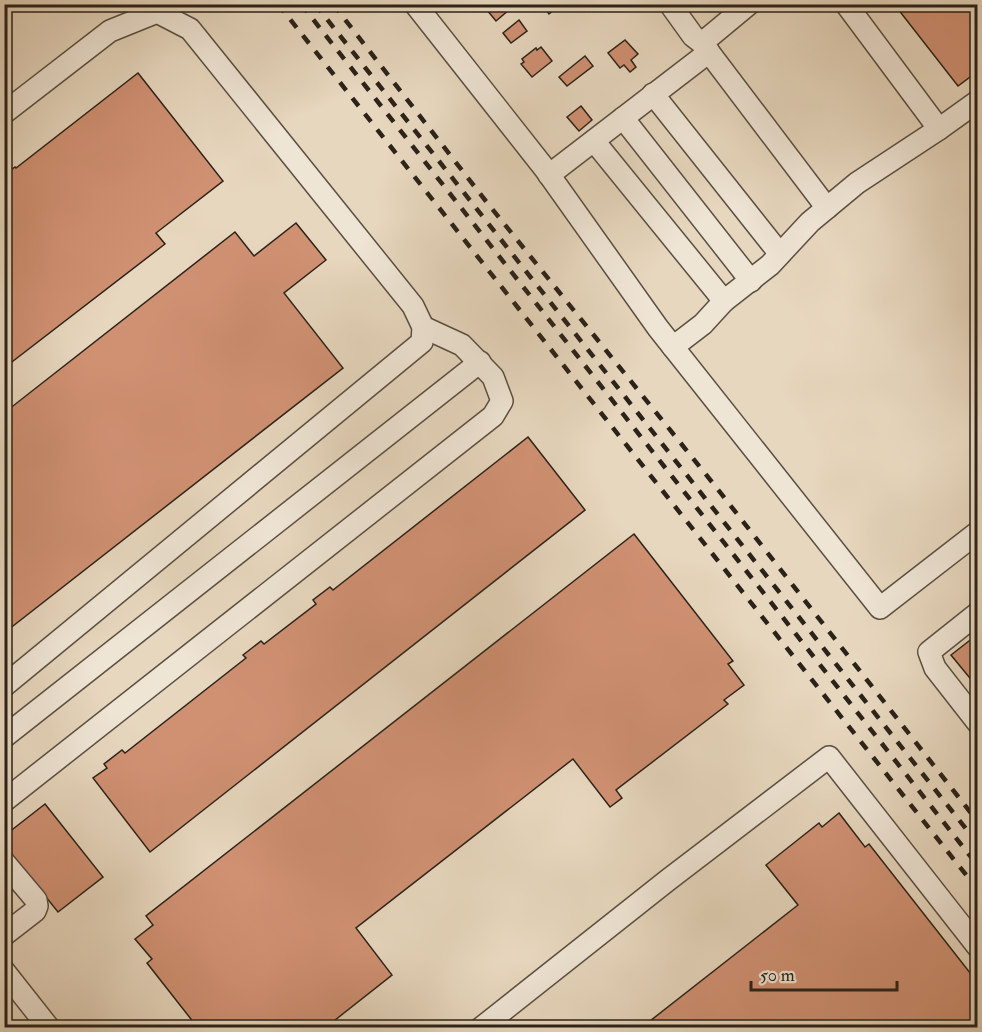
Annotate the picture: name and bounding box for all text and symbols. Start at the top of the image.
scale bar [751,954,896,992]
text: 50 m [760,964,795,987]

